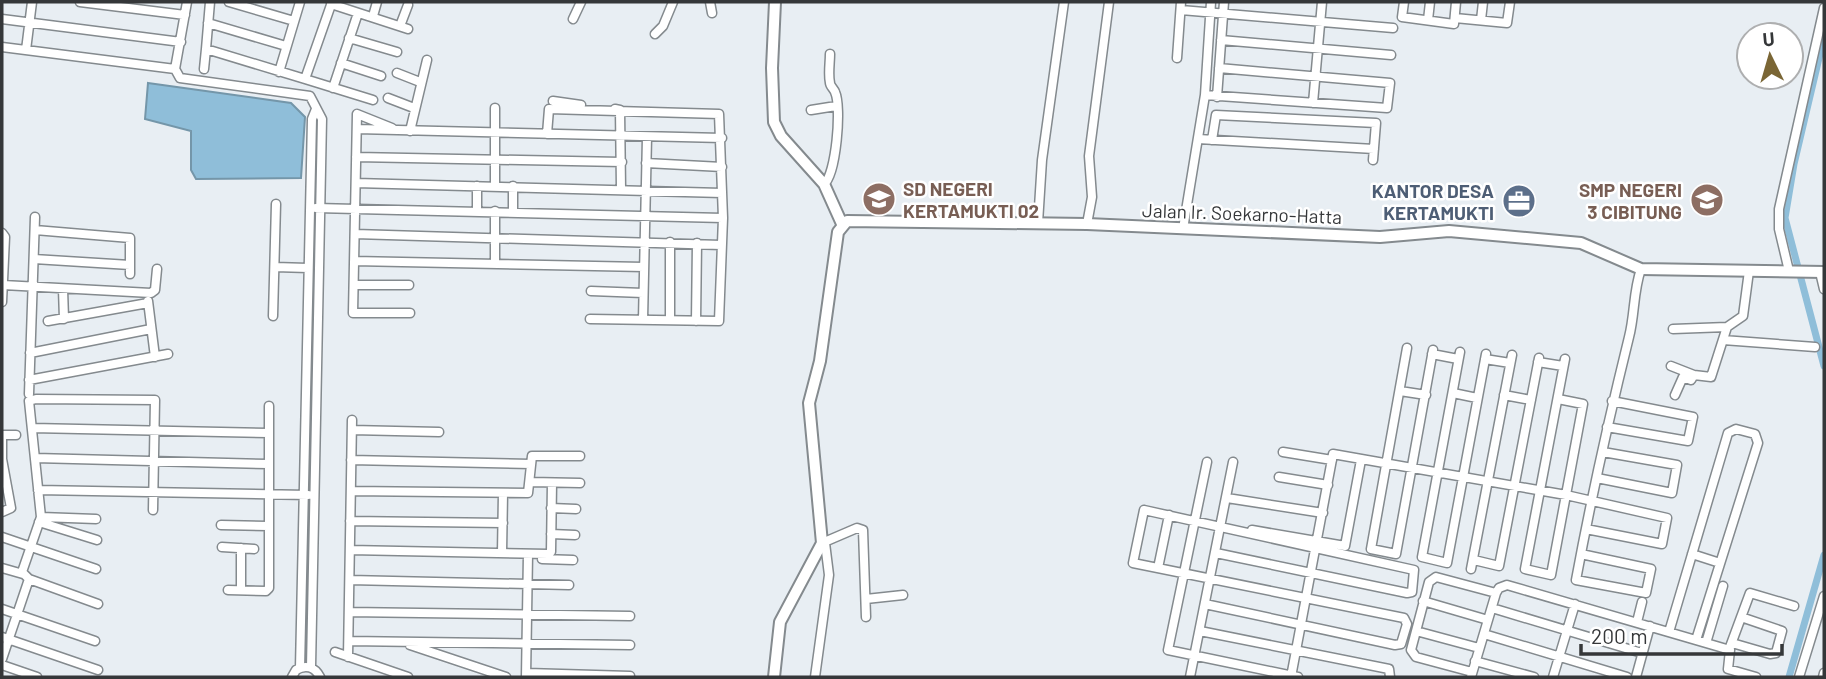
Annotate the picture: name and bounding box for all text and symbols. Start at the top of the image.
north arrow [1735,21,1805,91]
text: U [1762,27,1775,51]
place label: SD NEGERI KERTAMUKTI 02 [903,177,1039,222]
place label: SMP NEGERI 3 CIBITUNG [1579,178,1682,223]
place label: KANTOR DESA KERTAMUKTI [1372,179,1494,224]
school or university icon: SD NEGERI KERTAMUKTI 02 [860,180,898,218]
school or university icon: SMP NEGERI 3 CIBITUNG [1688,181,1726,219]
office icon: KANTOR DESA KERTAMUKTI [1500,182,1538,220]
street label: Jalan Ir. Soekarno-Hatta [1142,198,1342,228]
scale bar [1581,612,1782,656]
text: 200 m [1591,623,1648,648]

